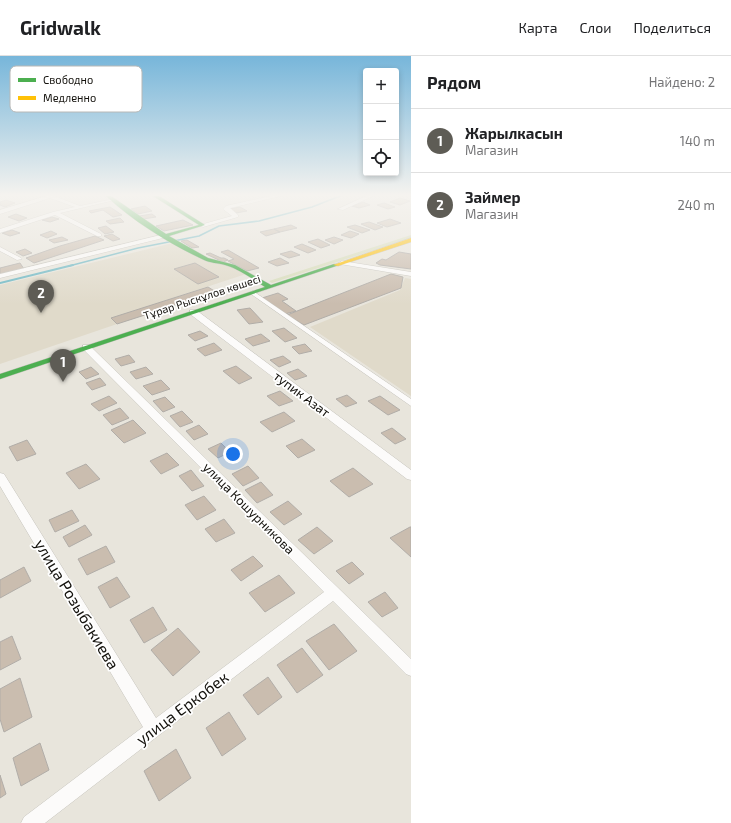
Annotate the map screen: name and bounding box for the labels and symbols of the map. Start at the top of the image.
legend [10,66,142,112]
text: Свободно [43,73,93,86]
text: Медленно [43,91,96,104]
street label: Тұрар Рыскұлов көшесі [142,271,262,322]
pin: 2 [28,280,54,313]
pin: 1 [50,349,76,382]
street label: тупик Азат [271,368,334,421]
your location [223,444,243,464]
street label: улица Кошурникова [200,459,298,557]
street label: улица Розыбакиева [30,535,124,673]
street label: улица Еркобек [132,666,233,749]

